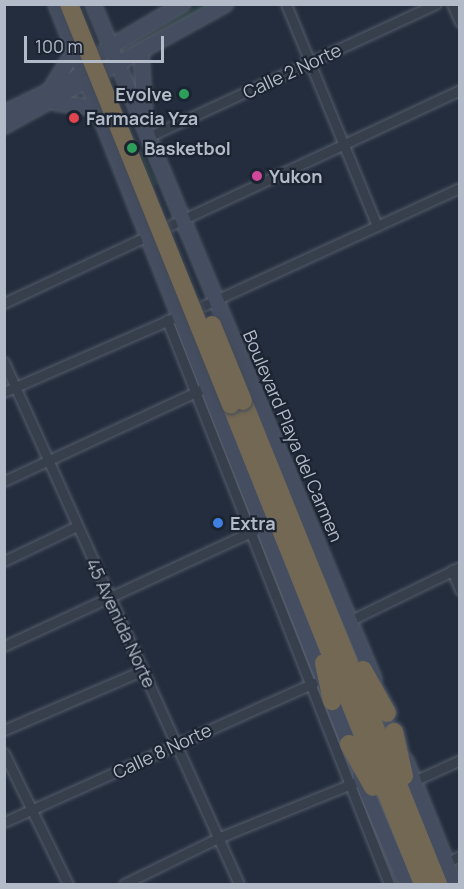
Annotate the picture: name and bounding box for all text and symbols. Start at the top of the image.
scale bar [27,24,166,62]
text: 100 m [35,34,83,58]
street label: Calle 2 Norte [239,39,345,103]
place label: Evolve [115,83,172,105]
marker: Evolve [177,87,191,101]
place label: Farmacia Yza [86,107,198,129]
marker: Farmacia Yza [67,111,81,125]
place label: Basketbol [144,137,231,159]
marker: Basketbol [125,141,139,155]
place label: Yukon [269,165,322,187]
marker: Yukon [250,169,264,183]
street label: Boulevard Playa del Carmen [239,327,347,545]
place label: Extra [230,512,276,534]
marker: Extra [211,516,225,530]
street label: 45 Avenida Norte [82,555,160,691]
street label: Calle 8 Norte [109,719,215,783]

